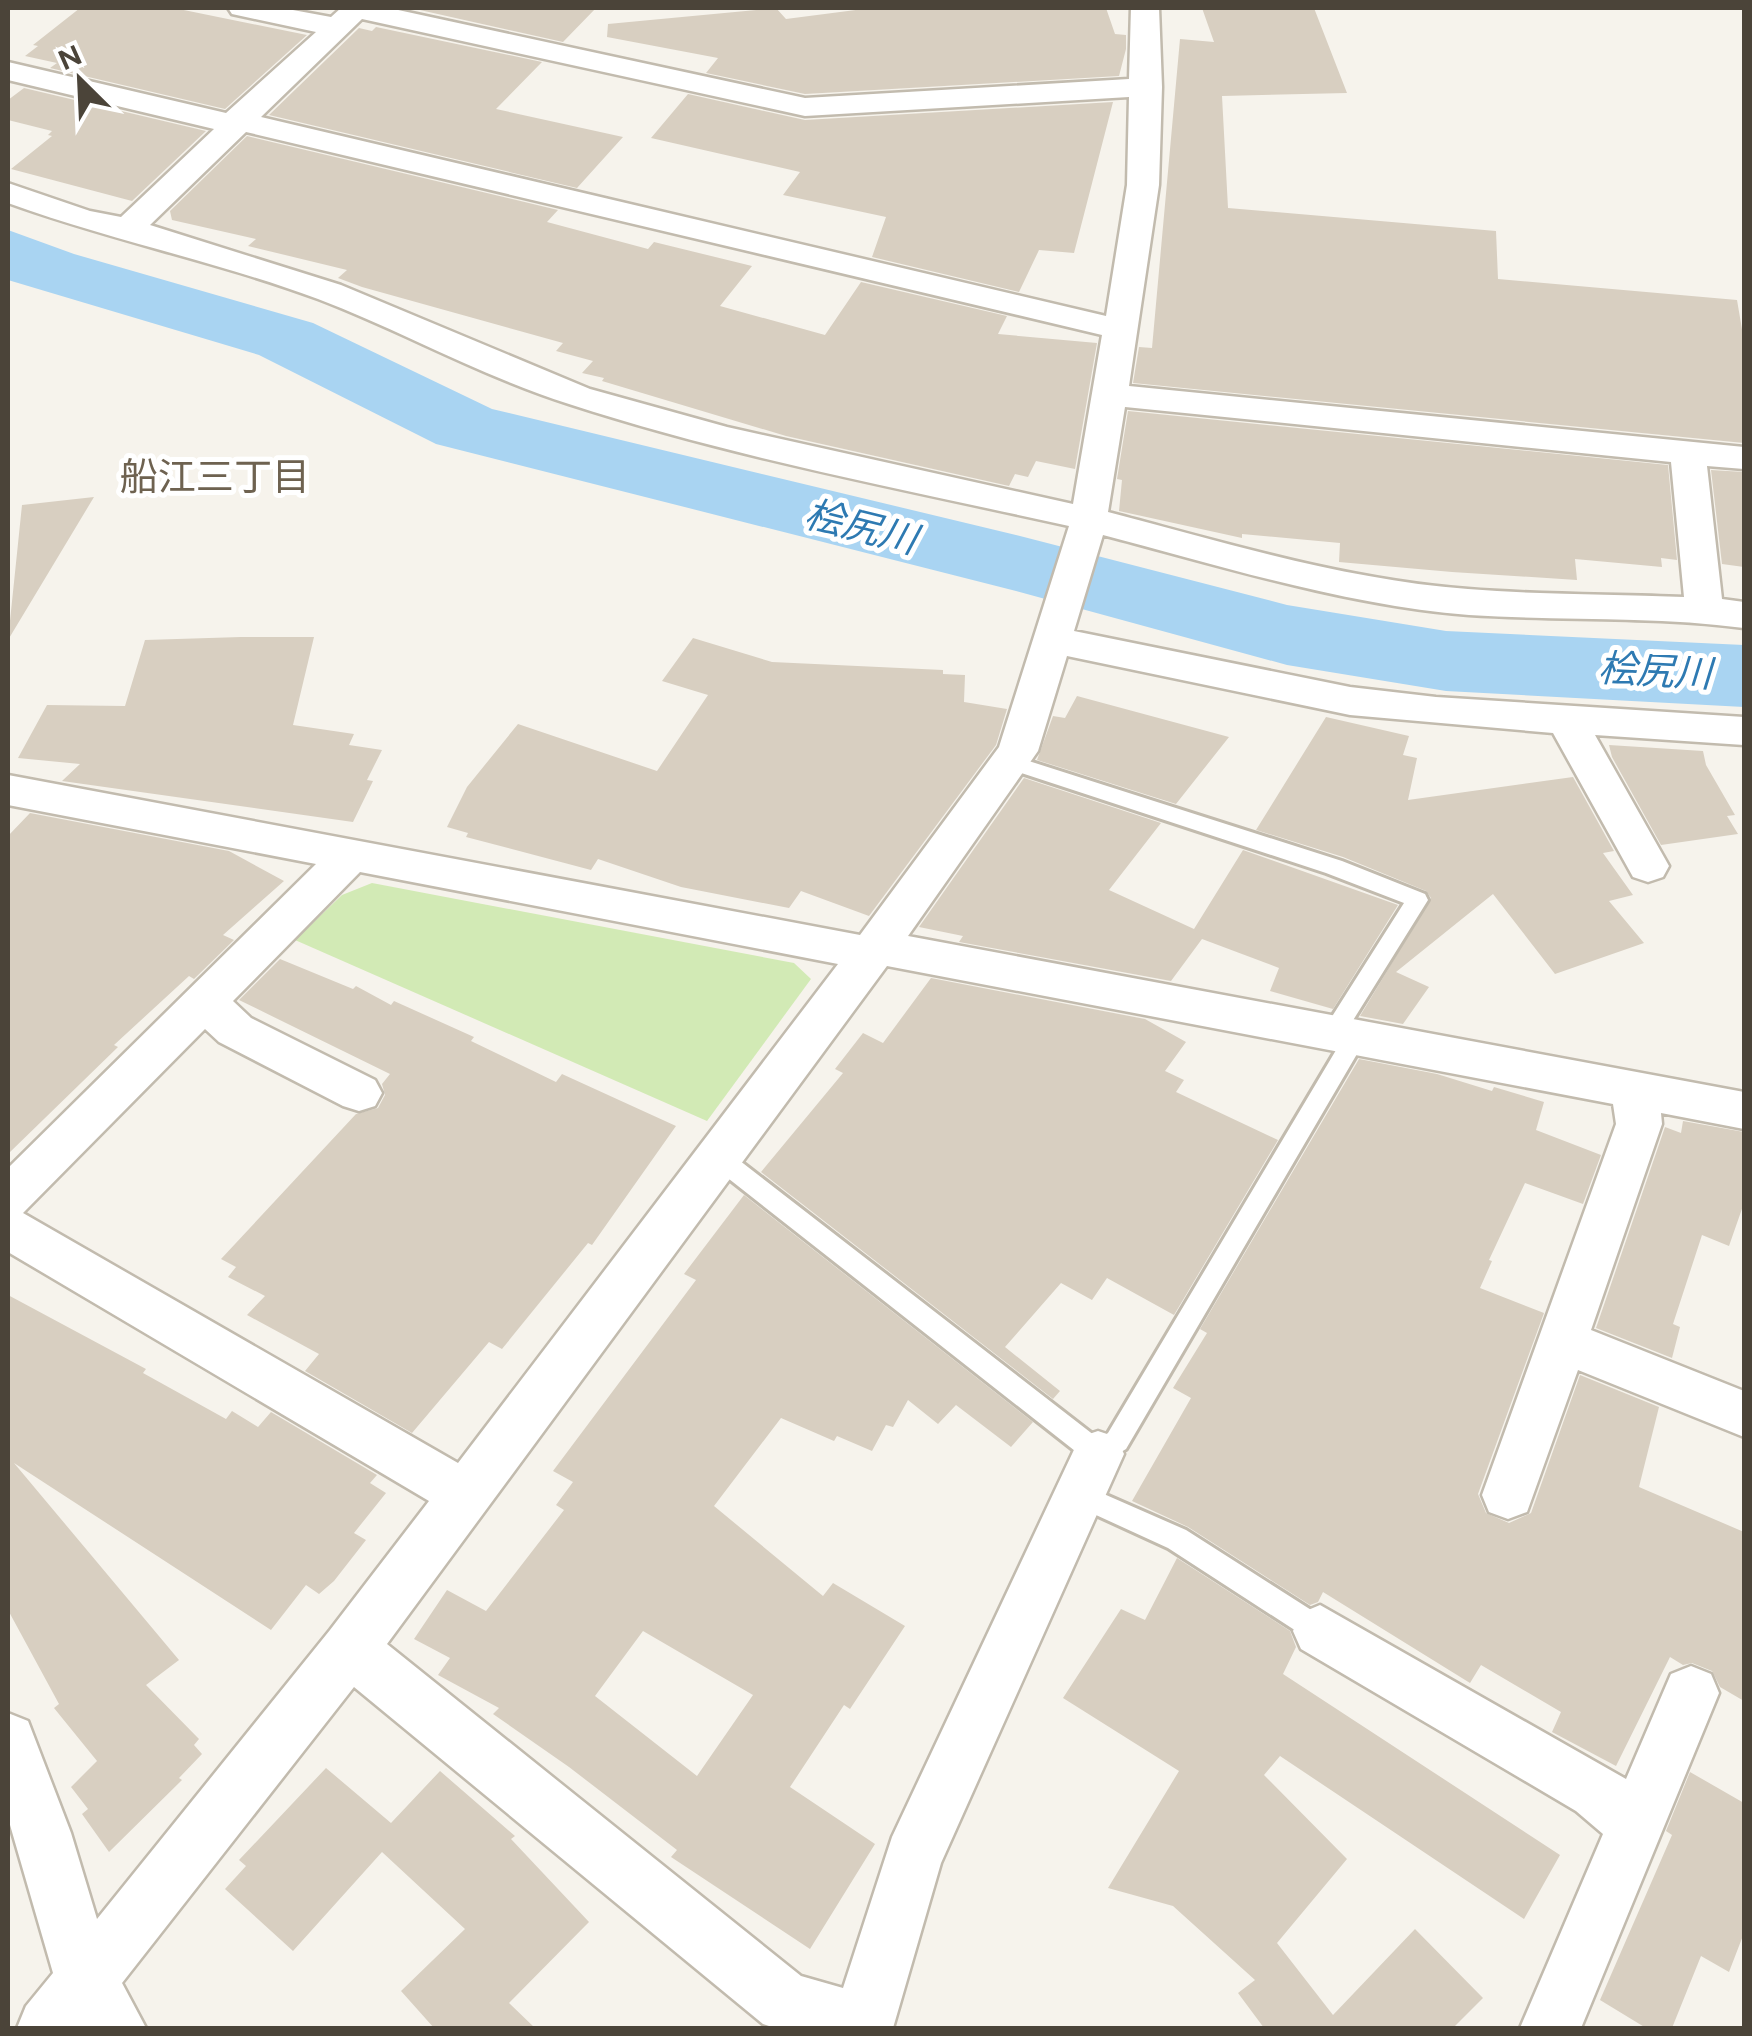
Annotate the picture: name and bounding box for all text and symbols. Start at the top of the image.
north arrow [30,30,130,130]
text: N [53,37,87,77]
district label: 船江三丁目 [120,454,310,500]
water label: 桧尻川 [800,491,926,564]
water label: 桧尻川 [1597,645,1717,697]

